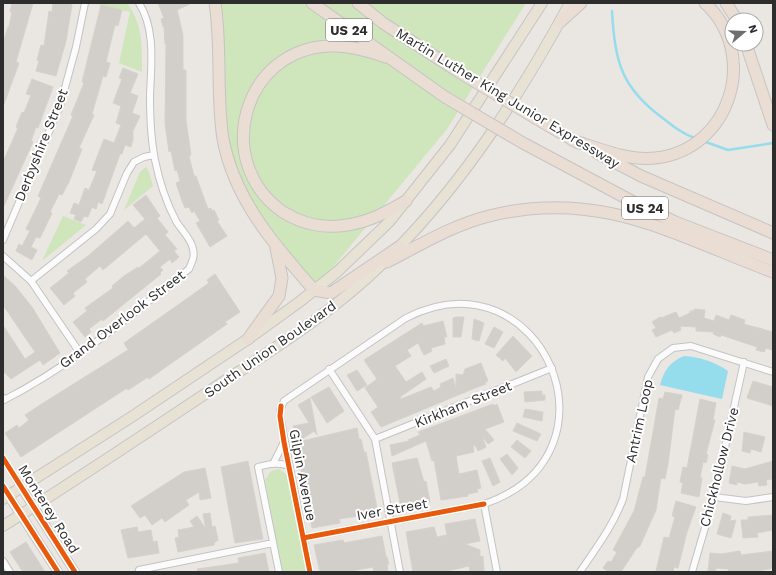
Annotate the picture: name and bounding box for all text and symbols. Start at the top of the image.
north arrow [724,12,764,52]
road number: US 24 [326,19,372,41]
text: N [746,23,760,35]
street label: Martin Luther King Junior Expressway [393,25,623,172]
street label: Derbyshire Street [11,86,71,204]
road number: US 24 [622,197,668,219]
street label: Grand Overlook Street [56,267,188,371]
street label: South Union Boulevard [201,297,339,401]
street label: Kirkham Street [412,377,514,431]
street label: Antrim Loop [622,378,656,464]
street label: Chickhollow Drive [696,406,742,528]
street label: Gilpin Avenue [286,428,320,522]
street label: Monterey Road [15,462,83,556]
street label: Iver Street [355,495,429,523]

